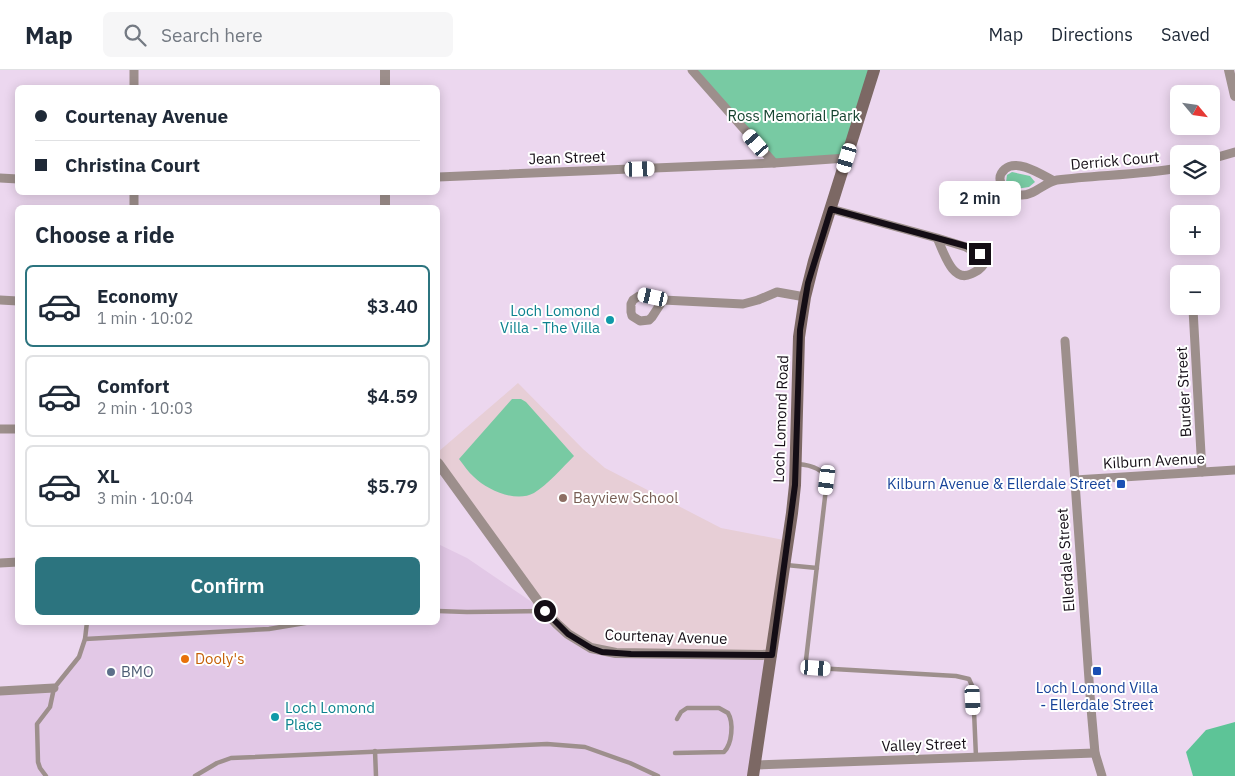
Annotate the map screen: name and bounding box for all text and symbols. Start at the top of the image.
search box [103,12,453,57]
text: Map [25,19,73,51]
icon: search [121,21,149,49]
text: Search here [161,23,263,47]
text: Map [988,23,1023,46]
text: Directions [1051,23,1133,46]
text: Saved [1161,23,1210,46]
north arrow [1170,85,1220,135]
map controls [1170,85,1220,315]
text: Courtenay Avenue [65,104,228,128]
park label: Ross Memorial Park [728,106,861,125]
car [740,127,771,159]
car [835,141,858,175]
button: layers [1170,145,1220,195]
street label: Jean Street [528,147,606,168]
street label: Derrick Court [1070,147,1160,174]
text: Christina Court [65,153,200,177]
car [624,161,655,177]
callout: 2 min [939,181,1021,216]
text: 2 min [959,188,1001,208]
button: + [1170,205,1220,255]
text: Choose a ride [35,220,175,249]
route end [969,243,991,265]
button: − [1170,265,1220,315]
icon: car [37,284,82,329]
text: Economy [97,284,178,308]
car [636,286,669,308]
text: $3.40 [367,294,418,318]
place label: Loch Lomond Villa - The Villa [500,301,600,337]
text: 1 min · 10:02 [97,308,193,328]
marker: Loch Lomond Villa - The Villa [604,314,616,326]
street label: Burder Street [1172,346,1195,438]
street label: Loch Lomond Road [769,355,792,483]
icon: car [37,374,82,419]
text: Comfort [97,374,170,398]
text: $4.59 [367,384,418,408]
text: 2 min · 10:03 [97,398,193,418]
street label: Kilburn Avenue [1102,448,1206,473]
icon: car [37,464,82,509]
text: XL [97,464,120,488]
car [817,464,836,496]
text: $5.79 [367,474,418,498]
place label: Kilburn Avenue & Ellerdale Street [887,474,1111,493]
marker: Kilburn Avenue & Ellerdale Street [1115,478,1127,490]
text: 3 min · 10:04 [97,488,193,508]
place label: Bayview School [573,488,678,507]
marker: Bayview School [557,492,569,504]
street label: Ellerdale Street [1052,507,1079,613]
button: Confirm [35,557,420,615]
route start [534,600,556,622]
street label: Courtenay Avenue [604,625,728,648]
place label: Dooly's [195,649,245,668]
marker: Dooly's [179,653,191,665]
car [800,659,831,677]
place label: BMO [121,662,154,681]
marker: Loch Lomond Villa - Ellerdale Street [1091,665,1103,677]
marker: BMO [105,666,117,678]
place label: Loch Lomond Villa - Ellerdale Street [1036,678,1158,714]
car [964,685,981,715]
place label: Loch Lomond Place [285,698,375,734]
marker: Loch Lomond Place [269,711,281,723]
street label: Valley Street [881,734,967,755]

